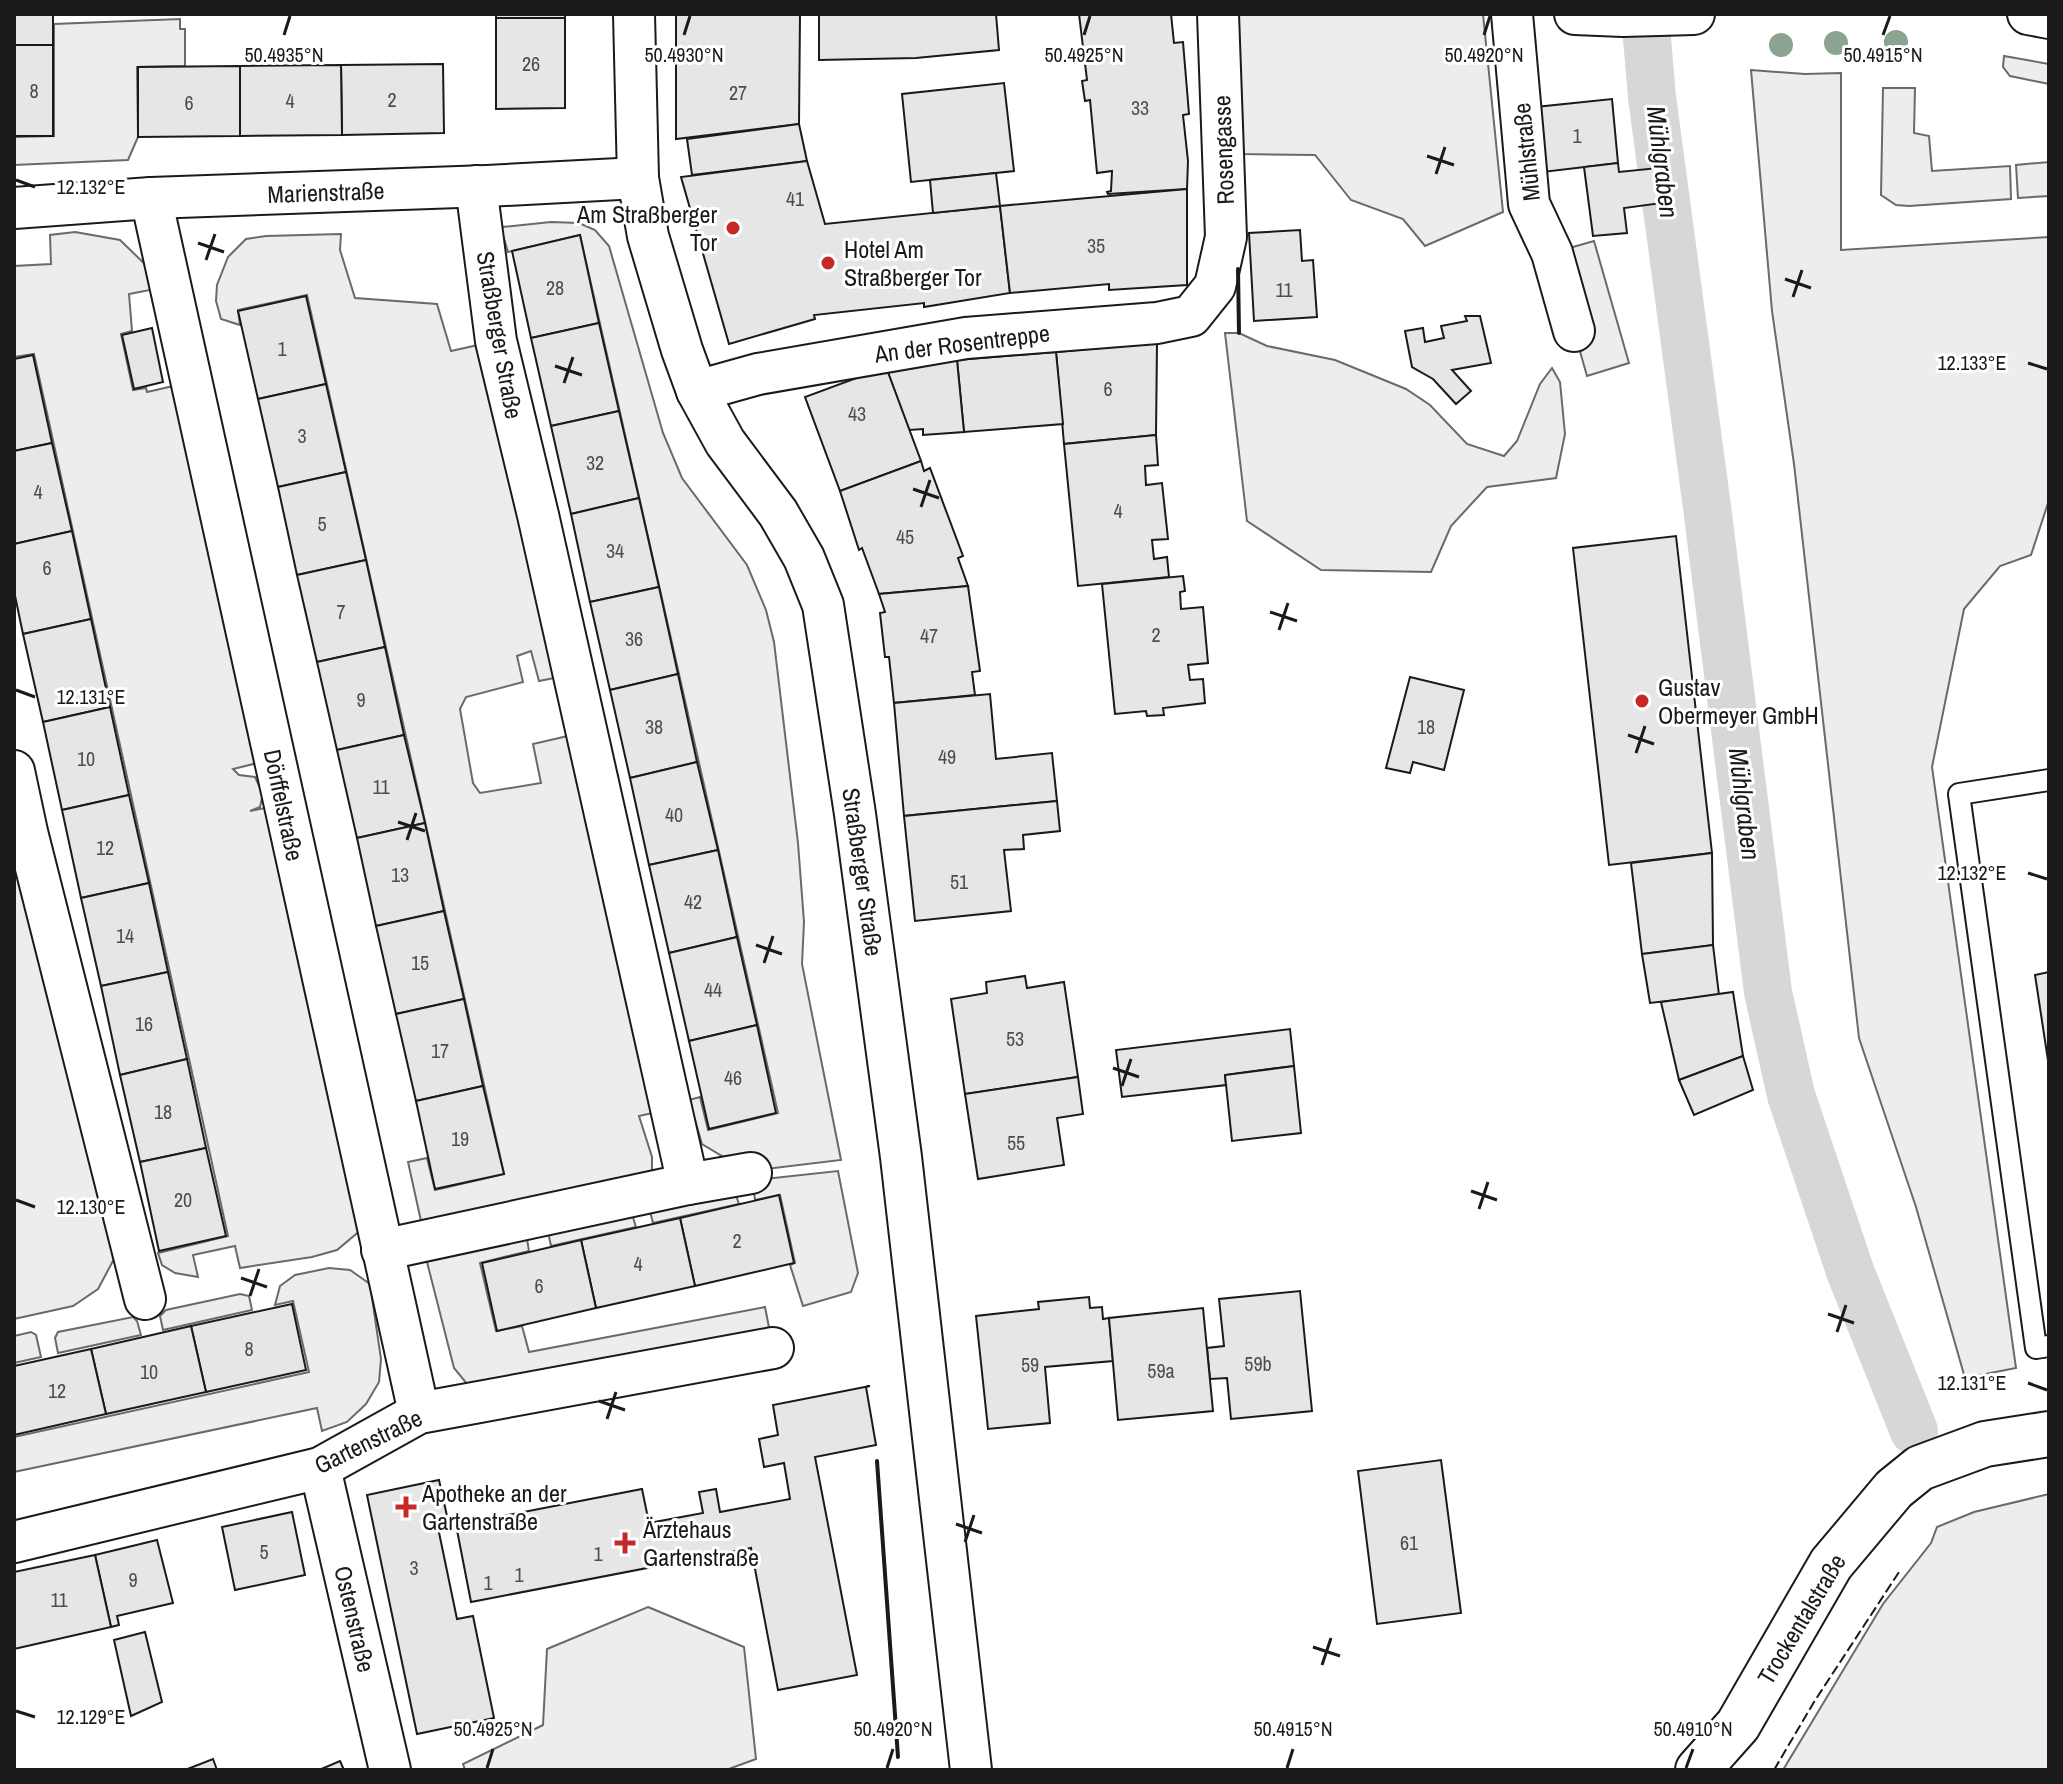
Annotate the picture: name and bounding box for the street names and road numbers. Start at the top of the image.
street label: Rosengasse [1205,95,1241,205]
street label: Mühlstraße [1505,101,1547,203]
street label: Marienstraße [267,174,385,210]
street label: Straßberger Straße [470,249,530,421]
street label: An der Rosentreppe [872,316,1051,370]
street label: Dörffelstraße [257,746,311,864]
street label: Straßberger Straße [835,786,891,958]
street label: Gartenstraße [309,1401,427,1481]
street label: Trockentalstraße [1749,1548,1853,1690]
street label: Ostenstraße [327,1563,383,1675]

